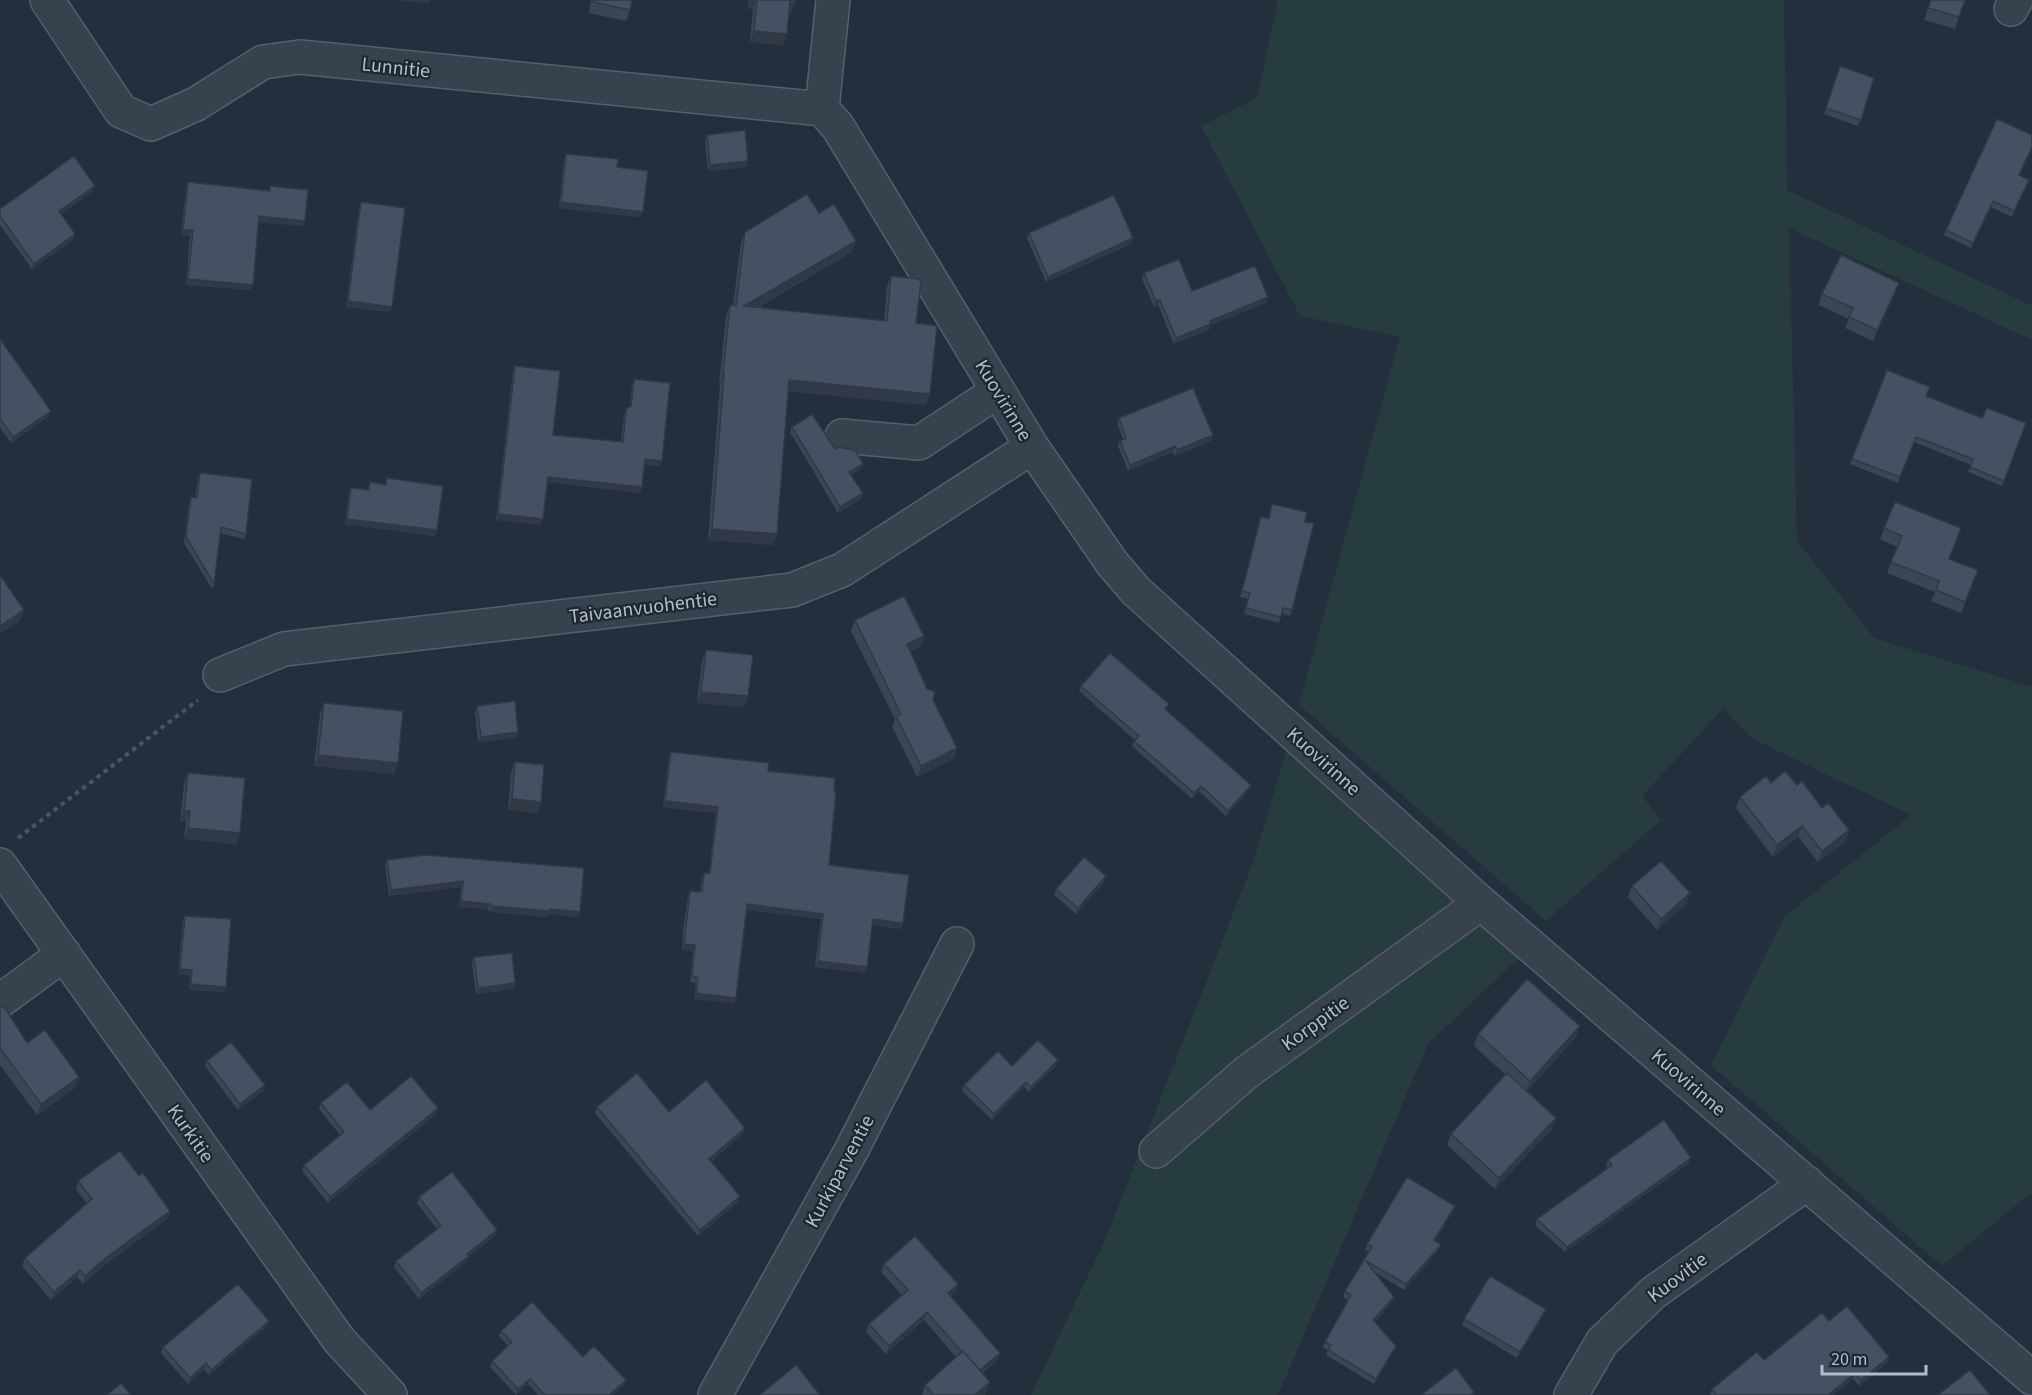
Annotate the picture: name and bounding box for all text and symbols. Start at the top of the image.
street label: Lunnitie [360,50,432,86]
street label: Kuovirinne [968,354,1039,447]
street label: Taivaanvuohentie [568,585,719,631]
street label: Kuovirinne [1280,721,1367,803]
street label: Korppitie [1276,990,1355,1058]
street label: Kuovirinne [1645,1042,1732,1123]
street label: Kurkitie [160,1099,220,1169]
street label: Kurkiparventie [798,1110,881,1233]
street label: Kuovitie [1642,1246,1714,1310]
scale bar [1822,1338,1926,1376]
text: 20 m [1831,1347,1867,1372]

